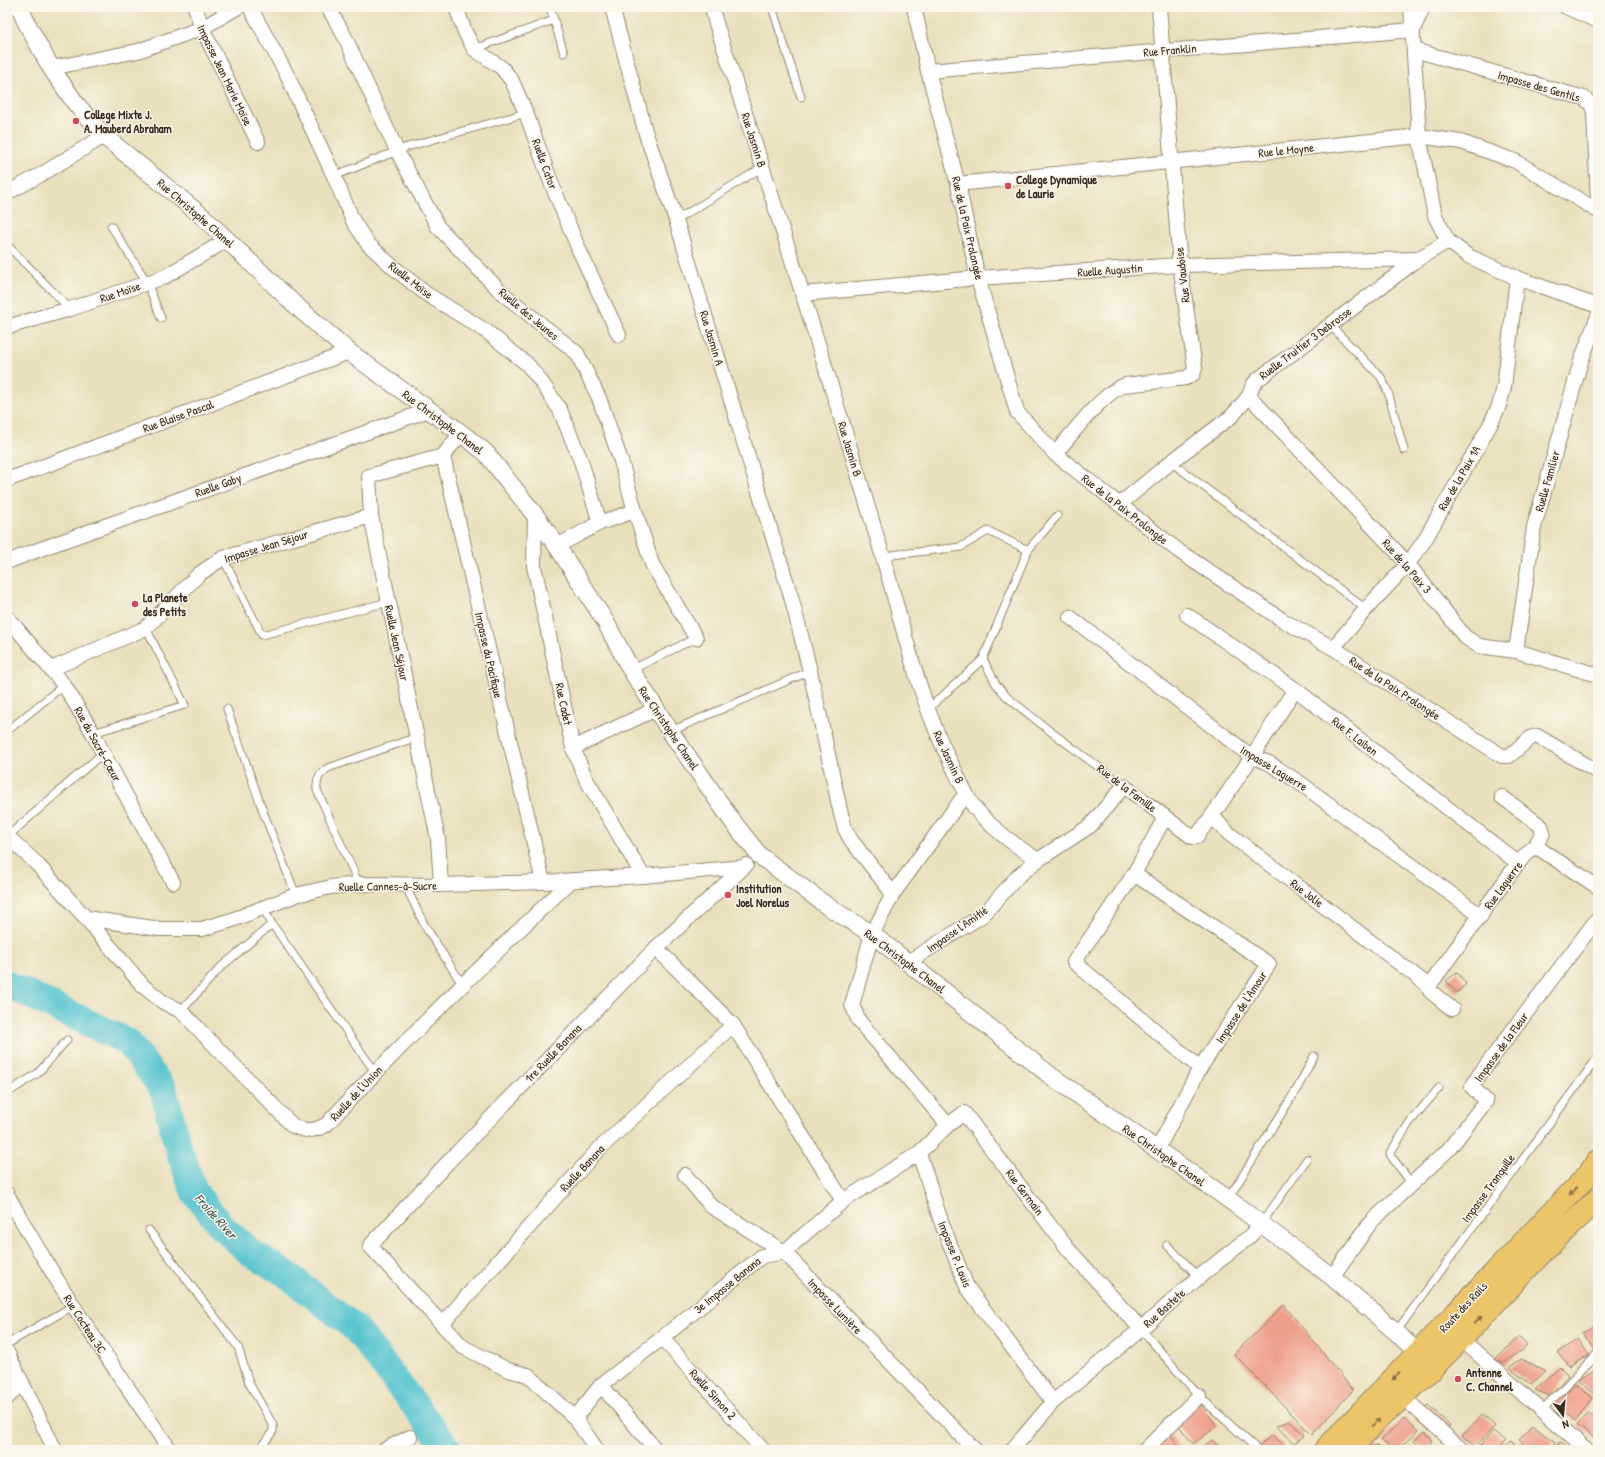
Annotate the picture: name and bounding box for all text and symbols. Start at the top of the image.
street label: Impasse Jean Marie Moïse [193,22,257,129]
street label: Rue Franklin [1143,39,1197,61]
street label: Impasse des Gentils [1496,66,1583,106]
place label: College Mixte J. A. Mauberd Abraham [84,106,172,137]
street label: Rue Jasmin B [737,110,771,170]
marker: College Mixte J. A. Mauberd Abraham [71,116,81,126]
street label: Ruelle Cator [528,136,562,192]
street label: Rue le Moyne [1257,139,1315,161]
place label: College Dynamique de Laurie [1016,171,1097,202]
street label: Rue Christophe Chanel [154,175,239,252]
street label: Rue de la Paix Prolongée [948,175,988,282]
marker: College Dynamique de Laurie [1003,181,1013,191]
street label: Rue Vaudoise [1170,246,1194,304]
street label: Ruelle Moïse [385,257,437,303]
street label: Ruelle Augustin [1077,259,1143,281]
street label: Rue Moïse [97,277,143,307]
street label: Ruelle des Jeunes [495,284,563,344]
street label: Ruelle Truitier 3 Debrosse [1255,303,1355,383]
street label: Rue Jasmin A [696,309,728,368]
street label: Rue Christophe Chanel [399,386,488,459]
street label: Rue Blaise Pascal [140,395,217,437]
street label: Rue Jasmin B [834,419,866,479]
street label: Rue de la Paix 1A [1434,442,1484,514]
street label: Ruelle Familier [1530,448,1564,514]
street label: Ruelle Gaby [192,469,244,501]
street label: Rue de la Paix Prolongée [1078,470,1172,548]
street label: Impasse Jean Séjour [222,525,310,567]
street label: Rue de la Paix 3 [1378,535,1436,597]
place label: La Planete des Petits [143,589,188,620]
marker: La Planete des Petits [130,599,140,609]
street label: Ruelle Jean Séjour [381,603,413,683]
street label: Impasse du Pacifique [471,610,507,700]
street label: Rue de la Paix Prolongée [1346,652,1444,724]
street label: Rue Cadet [551,681,577,727]
street label: Rue Christophe Chanel [635,683,704,774]
street label: Rue du Sacré-Cœur [70,703,126,785]
street label: Rue F. Laiben [1328,712,1382,760]
street label: Rue Jasmin B [929,728,969,786]
street label: Impasse Laguerre [1237,741,1311,795]
street label: Rue de la Famille [1094,760,1161,816]
street label: Rue Laguerre [1480,857,1526,913]
street label: Rue Jolie [1287,875,1327,911]
street label: Ruelle Cannes-à-Sucre [339,877,437,895]
place label: Institution Joel Norelus [736,880,790,911]
marker: Institution Joel Norelus [723,890,733,900]
street label: Impasse l'Amitié [923,902,991,956]
street label: Rue Christophe Chanel [861,925,950,998]
street label: Impasse de l'Amour [1211,967,1271,1047]
street label: Impasse de la Fleur [1470,1008,1532,1085]
street label: 1re Ruelle Banana [521,1020,585,1086]
street label: Ruelle de l'Union [326,1062,386,1124]
street label: Rue Christophe Chanel [1119,1120,1210,1190]
street label: Ruelle Banana [556,1140,608,1195]
street label: Impasse Tranquille [1457,1150,1519,1226]
street label: Rue Germain [1002,1165,1048,1219]
one-way arrow [1568,1186,1577,1196]
water label: Froide River [191,1189,243,1244]
street label: Impasse P. Louis [934,1218,976,1290]
street label: 3e Impasse Banana [690,1253,764,1317]
street label: Impasse Lumière [804,1274,866,1338]
street label: Route des Rails [1435,1277,1491,1336]
street label: Rue Bastete [1139,1284,1189,1331]
street label: Rue Cocteau 3C [60,1291,111,1357]
one-way arrow [1473,1315,1483,1325]
place label: Antenne C. Channel [1466,1364,1514,1395]
street label: Ruelle Simon 2 [686,1365,741,1423]
one-way arrow [1391,1371,1401,1381]
marker: Antenne C. Channel [1453,1374,1463,1384]
north arrow [1543,1395,1583,1435]
one-way arrow [1371,1417,1381,1427]
text: N [1561,1417,1571,1432]

